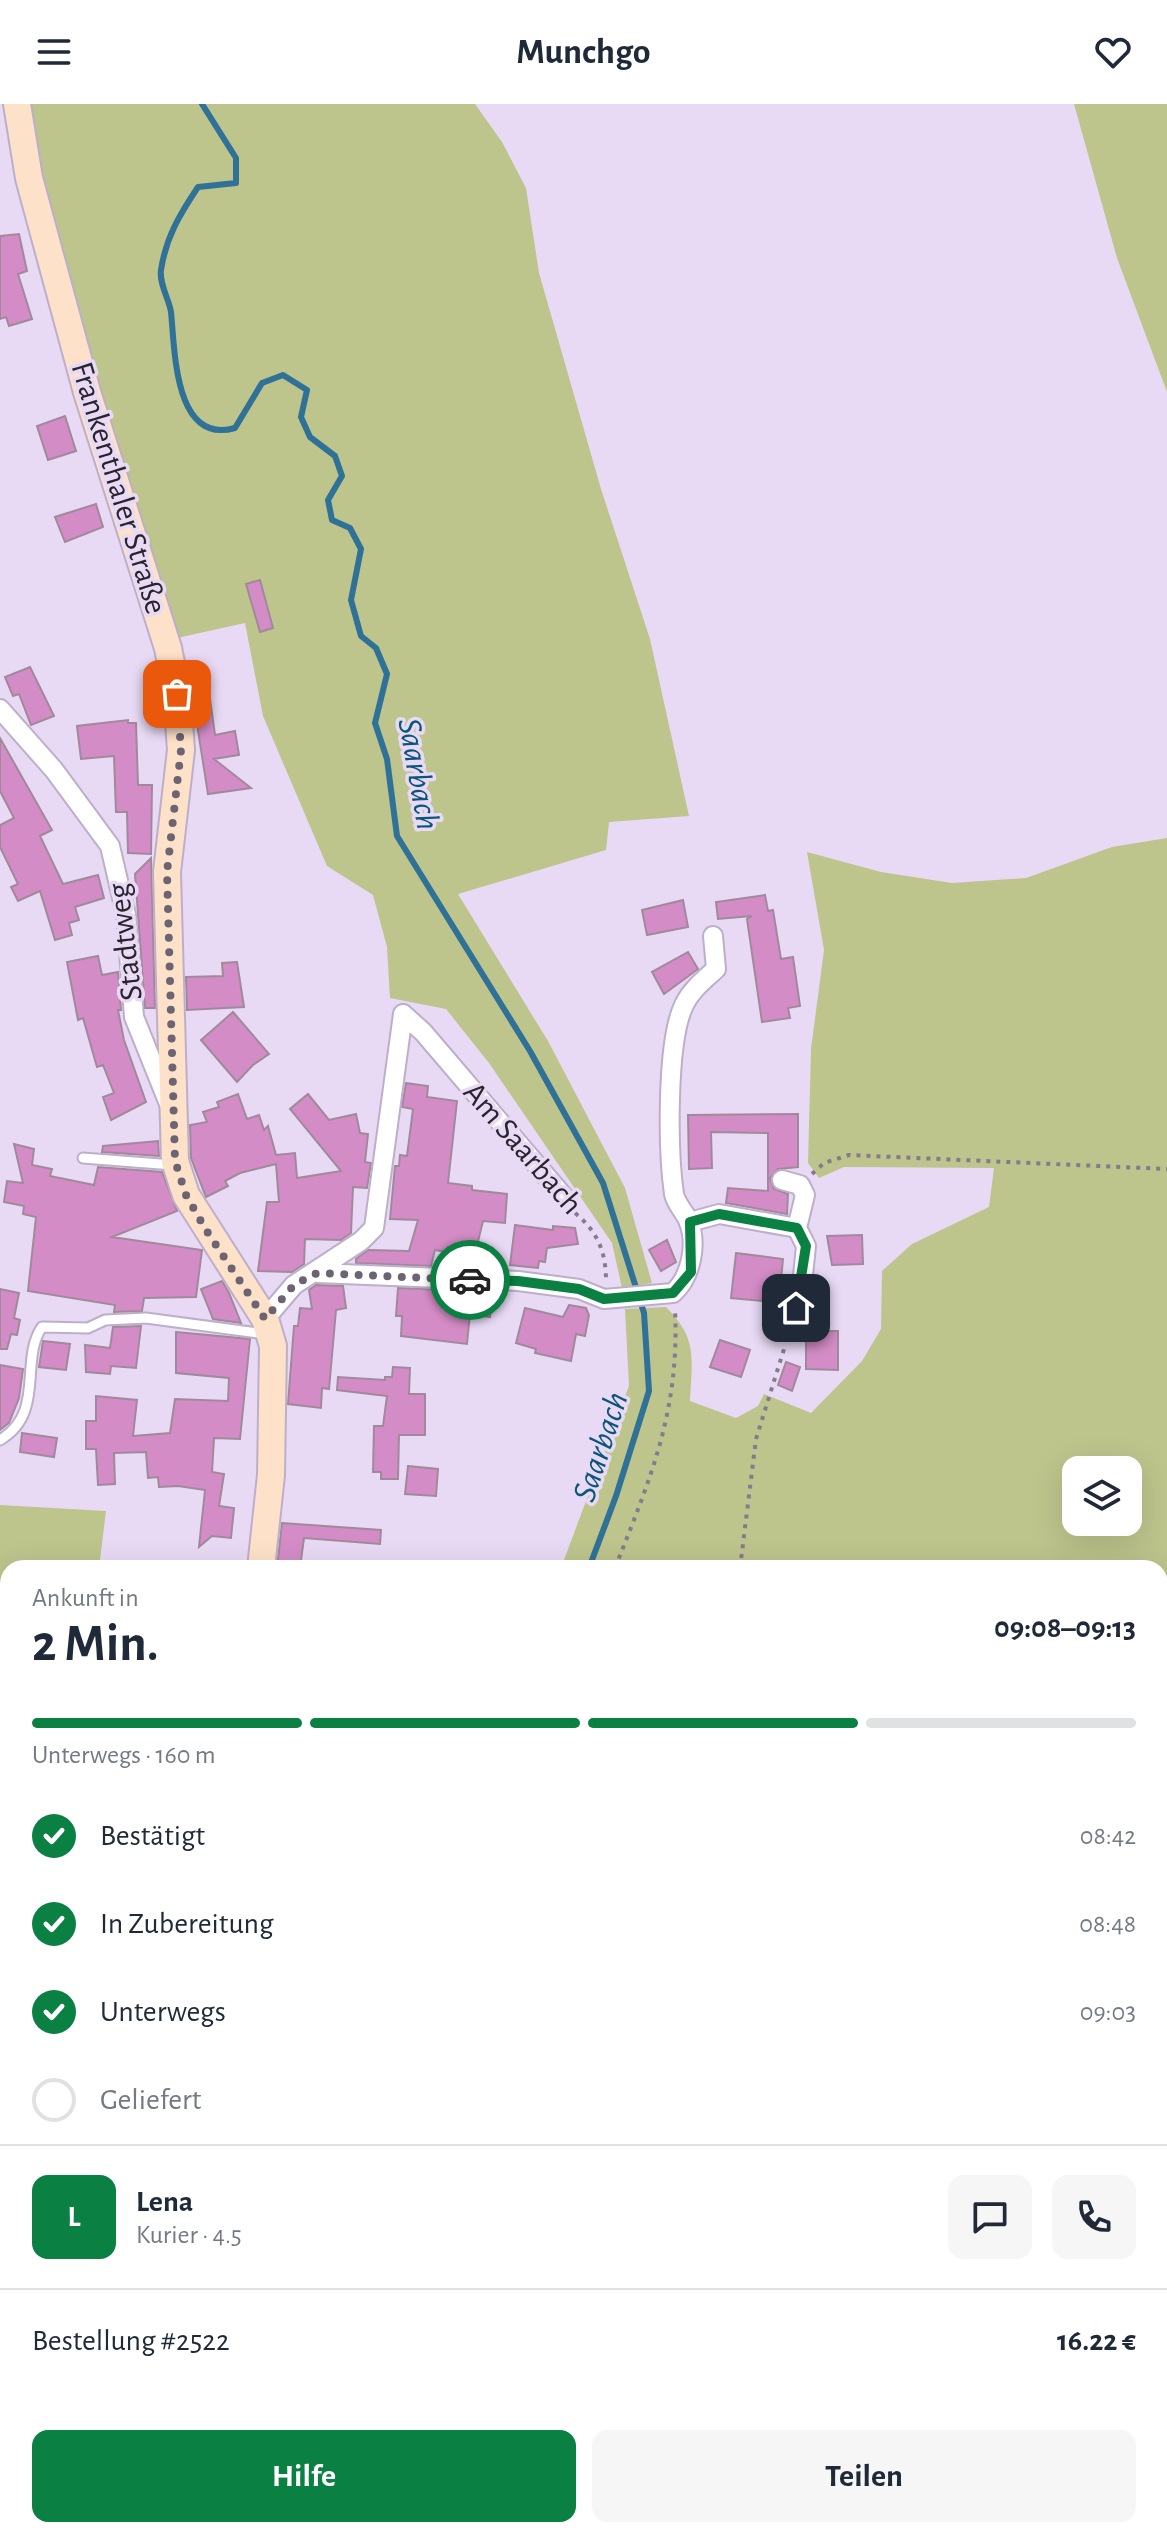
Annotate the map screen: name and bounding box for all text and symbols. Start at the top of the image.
icon: menu [32,30,76,74]
icon: heart [1091,30,1135,74]
text: Munchgo [516,34,651,70]
street label: Frankenthaler Straße [65,358,173,618]
pin [143,660,211,728]
icon: bag [155,672,199,716]
water label: Saarbach [391,715,445,833]
street label: Stadtweg [102,881,148,1003]
street label: Am Saarbach [457,1076,589,1220]
courier [430,1240,510,1320]
icon: car [448,1258,492,1302]
pin [762,1274,830,1342]
icon: home [774,1286,818,1330]
water label: Saarbach [567,1388,635,1506]
map controls [1062,1456,1142,1536]
button: layers [1062,1456,1142,1536]
text: Ankunft in [32,1585,139,1611]
text: 09:08–09:13 [994,1613,1136,1643]
text: 2 Min. [32,1618,159,1670]
text: Unterwegs · 160 m [32,1742,215,1768]
icon: check [32,1814,76,1858]
text: Bestätigt [100,1821,205,1851]
text: 08:42 [1080,1823,1136,1849]
icon: check [32,1902,76,1946]
text: In Zubereitung [100,1909,274,1939]
text: 08:48 [1079,1911,1136,1937]
icon: check [32,1990,76,2034]
text: Unterwegs [100,1997,226,2027]
text: 09:03 [1080,1999,1136,2025]
text: Geliefert [100,2085,201,2115]
button: chat [948,2175,1032,2259]
button: phone [1052,2175,1136,2259]
text: Lena [136,2187,193,2217]
text: L [68,2202,81,2232]
text: Kurier · 4.5 [136,2222,242,2248]
text: Bestellung #2522 [32,2326,230,2356]
text: 16.22 € [1057,2326,1136,2356]
button: Hilfe [32,2430,576,2522]
button: Teilen [592,2430,1136,2522]

